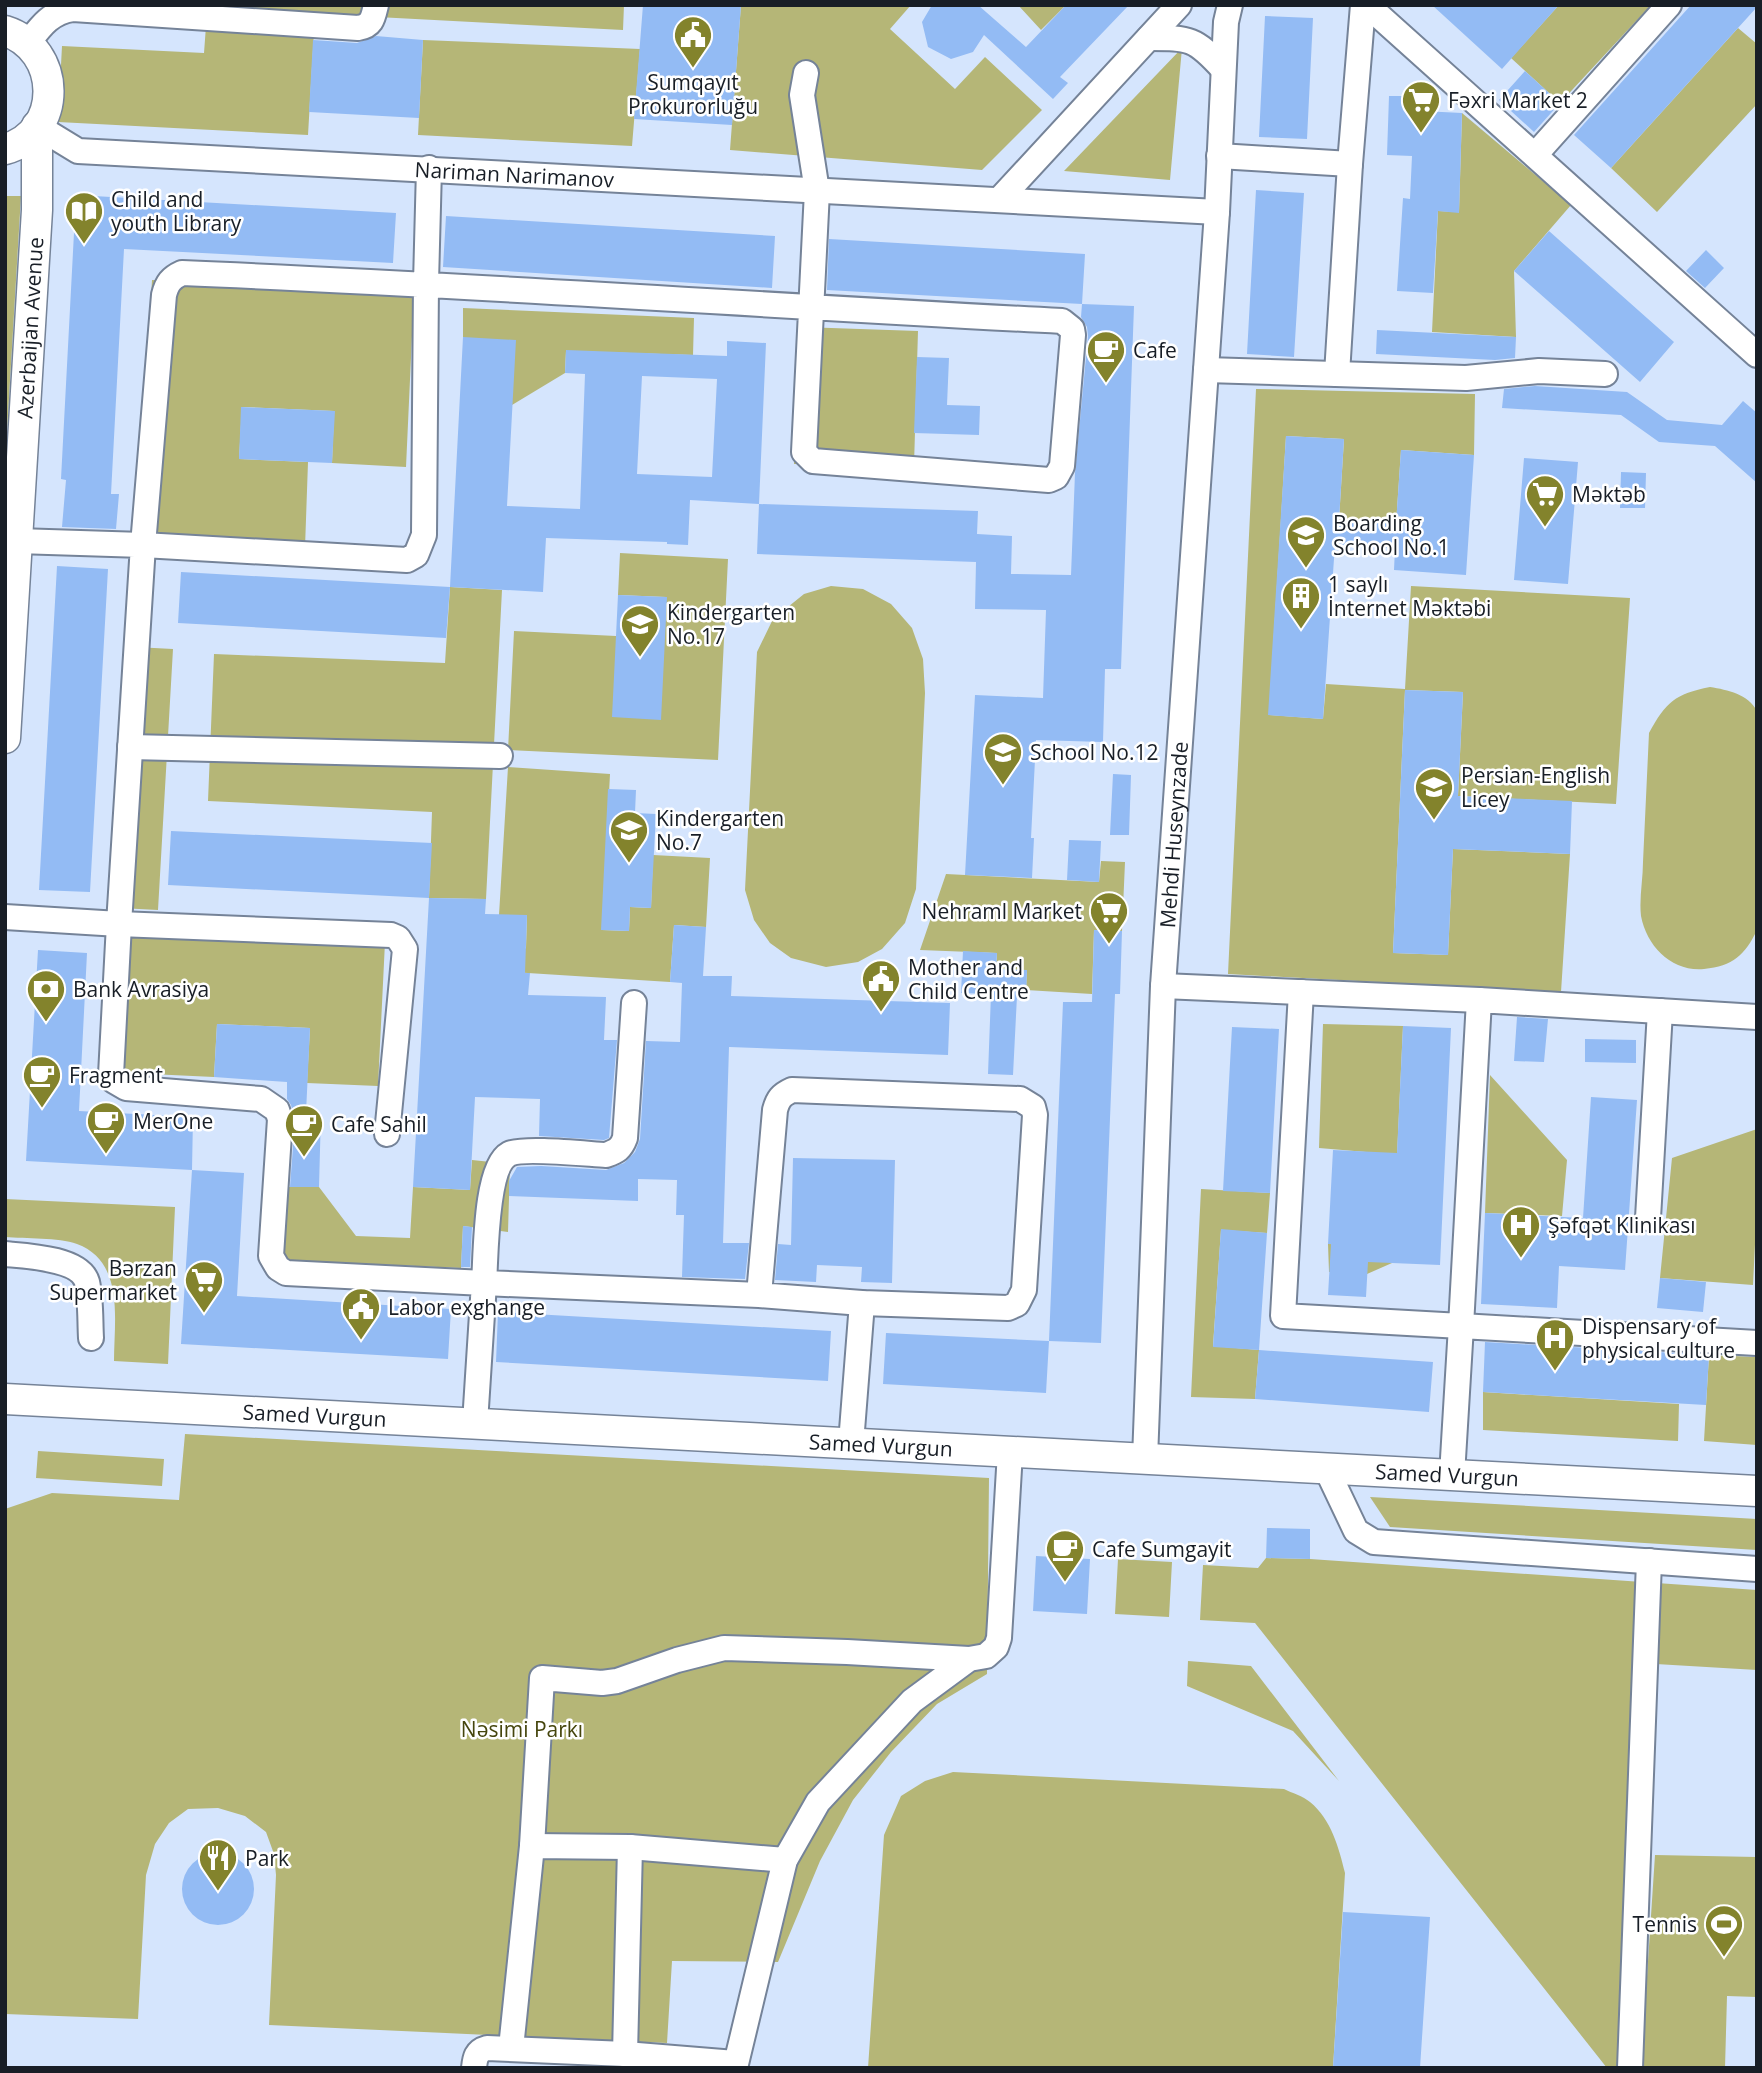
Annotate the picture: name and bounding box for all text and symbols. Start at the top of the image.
public building icon: Sumqayıt Prokurorluğu [672,14,714,69]
place label: Sumqayıt Prokurorluğu [628,68,758,120]
supermarket icon: Fəxri Market 2 [1400,79,1442,134]
place label: Fəxri Market 2 [1448,86,1588,114]
street label: Nariman Narimanov [414,155,615,194]
place label: Child and youth Library [111,185,242,237]
library icon: Child and youth Library [63,190,105,245]
street label: Azerbaijan Avenue [10,236,49,419]
cafe icon: Cafe [1085,329,1127,384]
place label: Cafe [1133,336,1177,364]
supermarket icon: Məktəb [1524,473,1566,528]
place label: Məktəb [1572,480,1646,508]
place label: Boarding School No.1 [1333,509,1449,561]
school or university icon: Boarding School No.1 [1285,514,1327,569]
place label: 1 saylı İnternet Məktəbi [1328,570,1491,622]
building icon: 1 saylı İnternet Məktəbi [1280,575,1322,630]
place label: Kindergarten No.17 [667,598,795,650]
school or university icon: Kindergarten No.17 [619,603,661,658]
school or university icon: School No.12 [982,731,1024,786]
place label: School No.12 [1030,738,1158,766]
street label: Mehdi Huseynzade [1153,740,1194,929]
place label: Persian-English Licey [1461,761,1610,813]
school or university icon: Persian-English Licey [1413,766,1455,821]
place label: Kindergarten No.7 [656,804,784,856]
school or university icon: Kindergarten No.7 [608,809,650,864]
supermarket icon: Nehraml Market [1088,890,1130,945]
place label: Nehraml Market [922,897,1082,925]
place label: Mother and Child Centre [908,953,1029,1005]
public building icon: Mother and Child Centre [860,958,902,1013]
bank icon: Bank Avrasiya [25,968,67,1023]
place label: Bank Avrasiya [73,975,209,1003]
cafe icon: Fragment [21,1054,63,1109]
place label: Fragment [69,1061,163,1089]
cafe icon: MerOne [85,1100,127,1155]
cafe icon: Cafe Sahil [283,1103,325,1158]
place label: MerOne [133,1107,213,1135]
place label: Cafe Sahil [331,1110,427,1138]
hospital icon: Şəfqət Klinikası [1500,1204,1542,1259]
place label: Şəfqət Klinikası [1548,1211,1696,1239]
place label: Bərzan Supermarket [49,1254,177,1306]
supermarket icon: Bərzan Supermarket [183,1259,225,1314]
public building icon: Labor exghange [340,1286,382,1341]
place label: Labor exghange [388,1293,545,1321]
place label: Dispensary of physical culture [1582,1312,1735,1364]
hospital icon: Dispensary of physical culture [1534,1317,1576,1372]
street label: Samed Vurgun [242,1398,387,1433]
street label: Samed Vurgun [808,1427,953,1463]
street label: Samed Vurgun [1374,1457,1520,1492]
cafe icon: Cafe Sumgayit [1044,1528,1086,1583]
place label: Cafe Sumgayit [1092,1535,1231,1563]
park label: Nəsimi Parkı [461,1715,583,1743]
restaurant icon: Park [197,1837,239,1892]
place label: Park [245,1844,289,1872]
sports icon: Tennis [1703,1903,1745,1958]
place label: Tennis [1633,1910,1697,1938]

